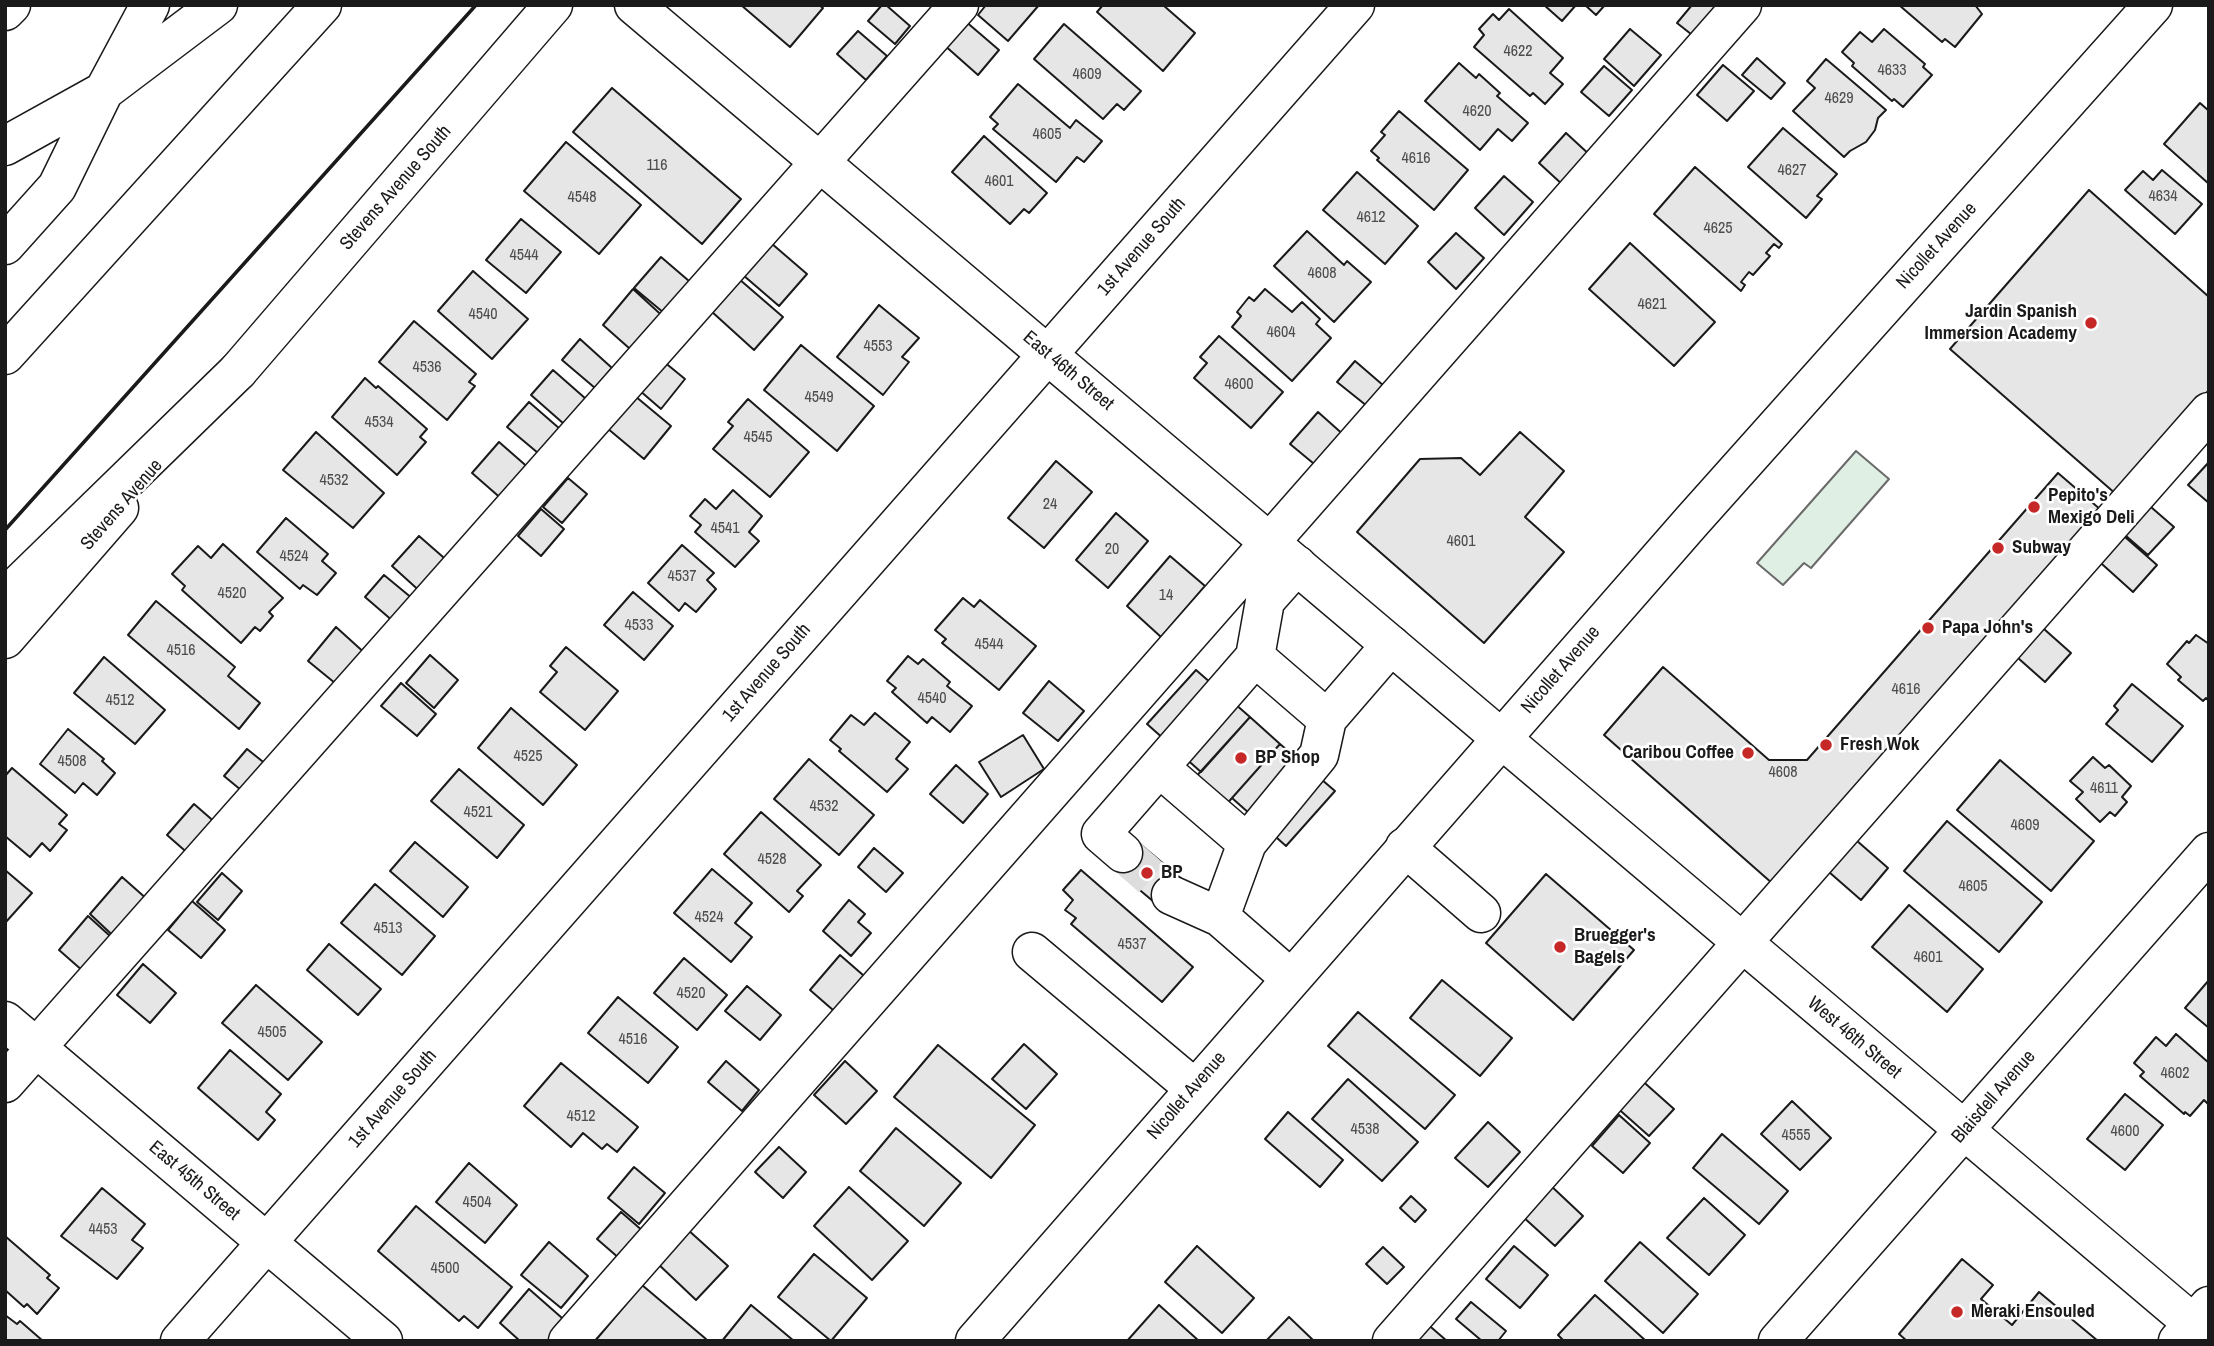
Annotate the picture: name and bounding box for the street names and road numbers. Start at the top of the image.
street label: Stevens Avenue South [335,121,457,255]
street label: 1st Avenue South [1093,193,1191,301]
street label: Nicollet Avenue [1892,198,1982,294]
street label: East 46th Street [1018,326,1118,416]
street label: Stevens Avenue [76,455,168,555]
street label: 1st Avenue South [718,619,816,727]
street label: Nicollet Avenue [1517,621,1605,719]
street label: West 46th Street [1802,992,1906,1084]
street label: 1st Avenue South [344,1045,442,1153]
street label: Blaisdell Avenue [1947,1046,2041,1148]
street label: Nicollet Avenue [1143,1047,1231,1145]
street label: East 45th Street [144,1136,244,1226]

